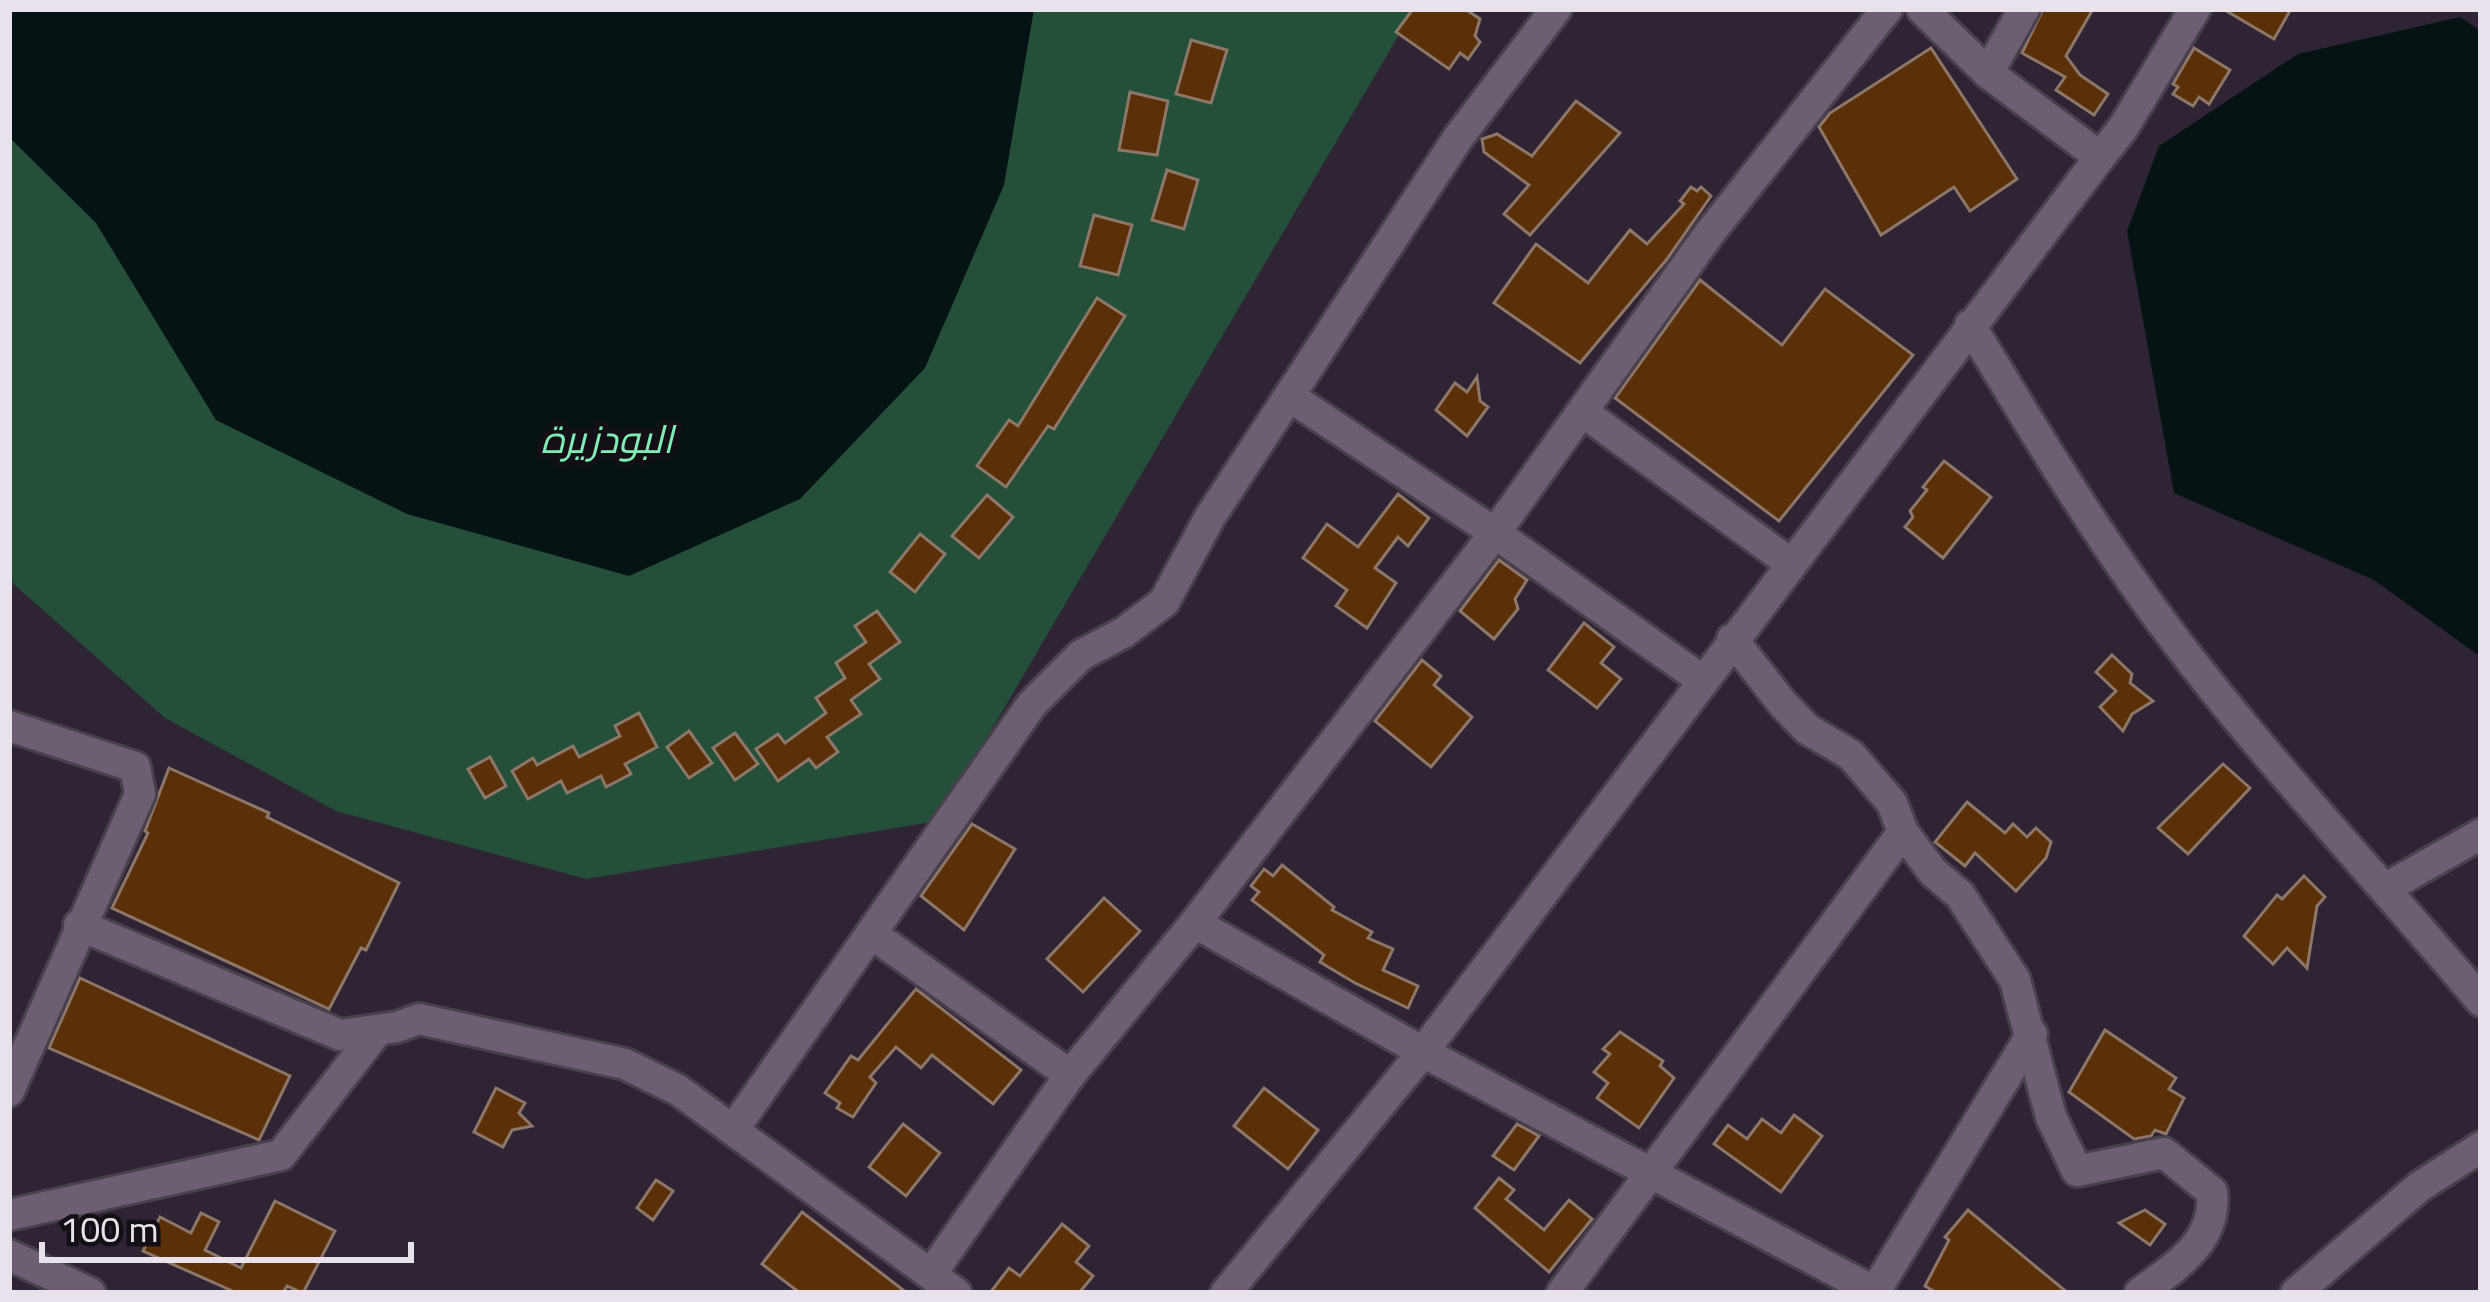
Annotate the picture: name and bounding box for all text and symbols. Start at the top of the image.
park label: البودزيرة [541,402,677,475]
scale bar [42,1188,411,1262]
text: 100 m [60,1195,159,1263]

